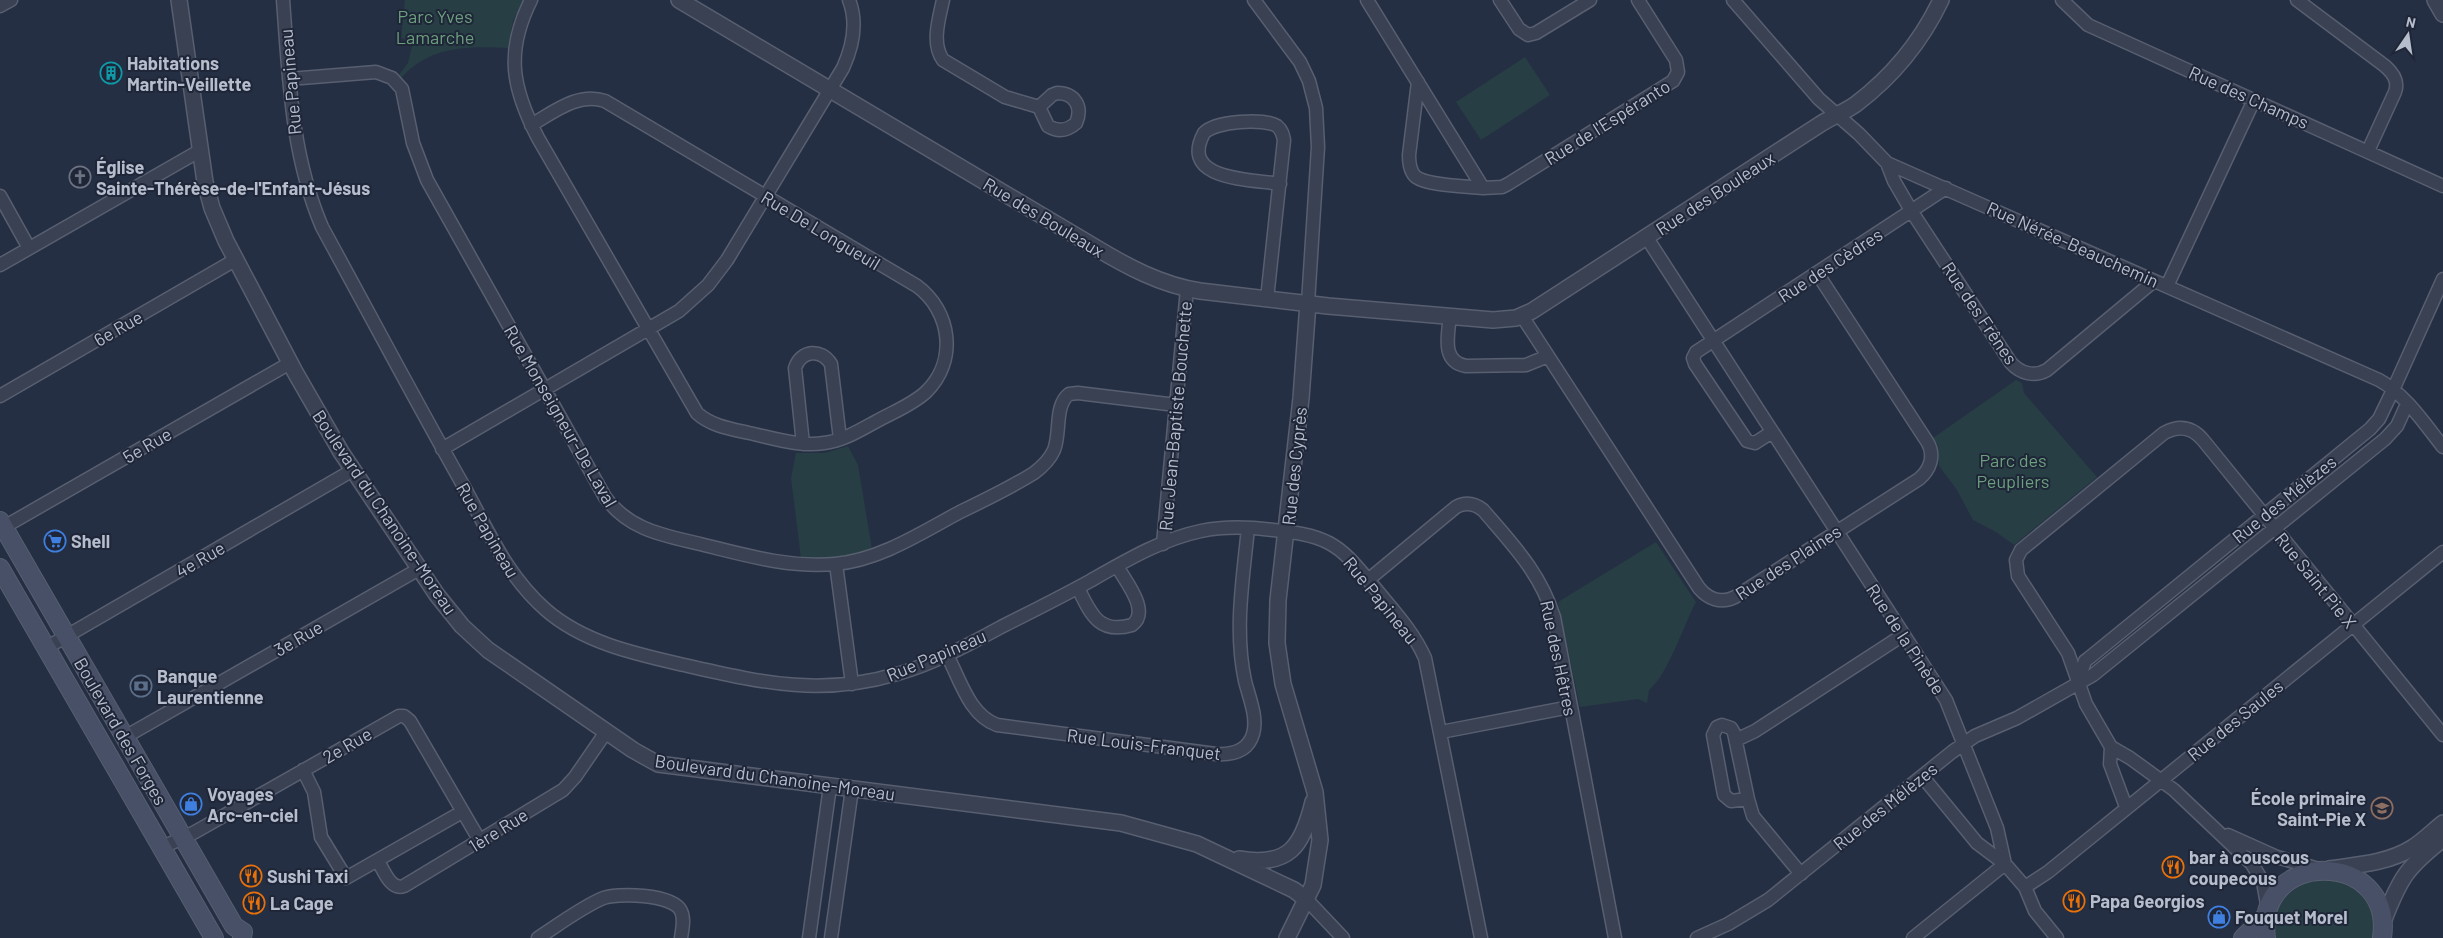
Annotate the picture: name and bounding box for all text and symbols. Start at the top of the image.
park label: Parc Yves Lamarche [396,5,474,48]
north arrow [2383,10,2433,60]
text: N [2405,13,2417,31]
street label: Rue Papineau [274,28,306,136]
place label: Habitations Martin-Veillette [127,52,251,95]
building icon: Habitations Martin-Veillette [99,61,123,85]
street label: Rue des Champs [2186,61,2312,133]
street label: Rue de l'Espéranto [1540,75,1674,169]
street label: Rue des Bouleaux [1651,146,1779,240]
place label: Église Sainte-Thérèse-de-l'Enfant-Jésus [96,156,370,199]
church icon: Église Sainte-Thérèse-de-l'Enfant-Jésus [68,165,92,189]
street label: Rue des Bouleaux [980,172,1109,262]
street label: Rue De Longueuil [757,186,885,274]
street label: Rue Nérée-Beauchemin [1984,196,2162,292]
street label: Rue des Cèdres [1774,223,1886,307]
street label: Rue des Frênes [1938,257,2022,369]
street label: Rue Jean-Baptiste Bouchette [1154,300,1196,532]
street label: 6e Rue [90,305,146,351]
street label: Rue Monseigneur-De Laval [500,321,622,511]
street label: Boulevard du Chanoine-Moreau [308,405,462,619]
street label: Rue des Cyprès [1277,406,1311,526]
street label: 5e Rue [119,422,175,468]
park label: Parc des Peupliers [1977,449,2050,492]
street label: Rue des Mélèzes [2227,450,2341,548]
street label: Rue Papineau [452,479,524,581]
street label: Rue des Plaines [1731,520,1845,604]
street label: Rue Saint Pie X [2271,528,2361,632]
supermarket icon: Shell [43,529,67,553]
place label: Shell [71,530,110,552]
street label: 4e Rue [171,536,229,582]
street label: Rue Papineau [1339,552,1423,648]
street label: Rue de la Pinède [1862,579,1950,699]
street label: Rue des Hêtres [1536,598,1582,718]
street label: 3e Rue [270,615,326,661]
street label: Rue Papineau [883,624,989,686]
street label: Boulevard des Forges [70,653,172,809]
place label: Banque Laurentienne [157,665,264,708]
bank icon: Banque Laurentienne [129,674,153,698]
street label: Rue des Saules [2183,675,2287,765]
street label: 2e Rue [319,722,375,768]
street label: Rue Louis-Franquet [1066,724,1222,764]
street label: Boulevard du Chanoine-Moreau [653,749,897,805]
street label: Rue des Mélèzes [1828,757,1942,855]
place label: Voyages Arc-en-ciel [207,783,298,826]
place label: École primaire Saint-Pie X [2251,787,2366,830]
shop icon: Voyages Arc-en-ciel [179,792,203,816]
school or university icon: École primaire Saint-Pie X [2370,796,2394,820]
street label: 1ère Rue [464,803,532,857]
place label: bar à couscous coupecous [2189,846,2309,889]
restaurant icon: bar à couscous coupecous [2161,855,2185,879]
restaurant icon: Sushi Taxi [239,864,263,888]
place label: Sushi Taxi [267,865,348,887]
restaurant icon: Papa Georgios [2062,889,2086,913]
place label: Papa Georgios [2090,890,2204,912]
restaurant icon: La Cage [242,891,266,915]
place label: La Cage [270,892,334,914]
shop icon: Fouquet Morel [2207,905,2231,929]
place label: Fouquet Morel [2235,906,2348,928]

